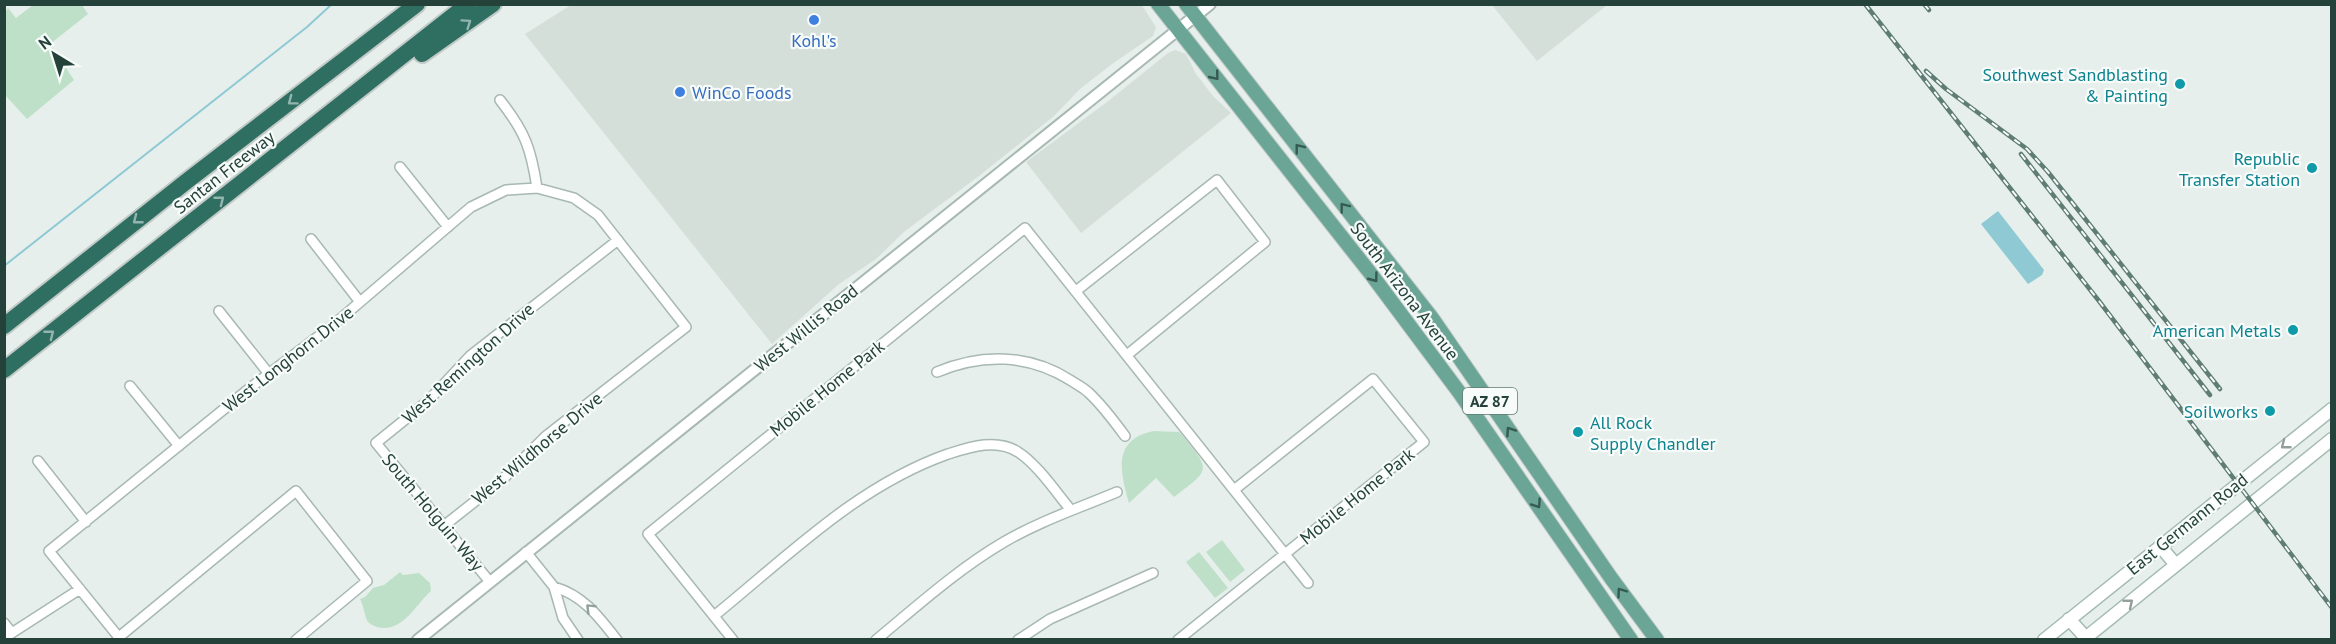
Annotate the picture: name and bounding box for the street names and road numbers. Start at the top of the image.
street label: Santan Freeway [169,125,280,219]
street label: South Arizona Avenue [1346,217,1464,365]
street label: West Willis Road [749,279,863,377]
street label: West Remington Drive [397,297,539,429]
street label: West Longhorn Drive [218,301,358,417]
street label: Mobile Home Park [765,334,889,441]
street label: West Wildhorse Drive [467,387,607,509]
road number: AZ 87 [1463,388,1517,414]
street label: Mobile Home Park [1295,442,1419,549]
street label: South Holguin Way [377,448,489,576]
street label: East Germann Road [2122,468,2252,580]

